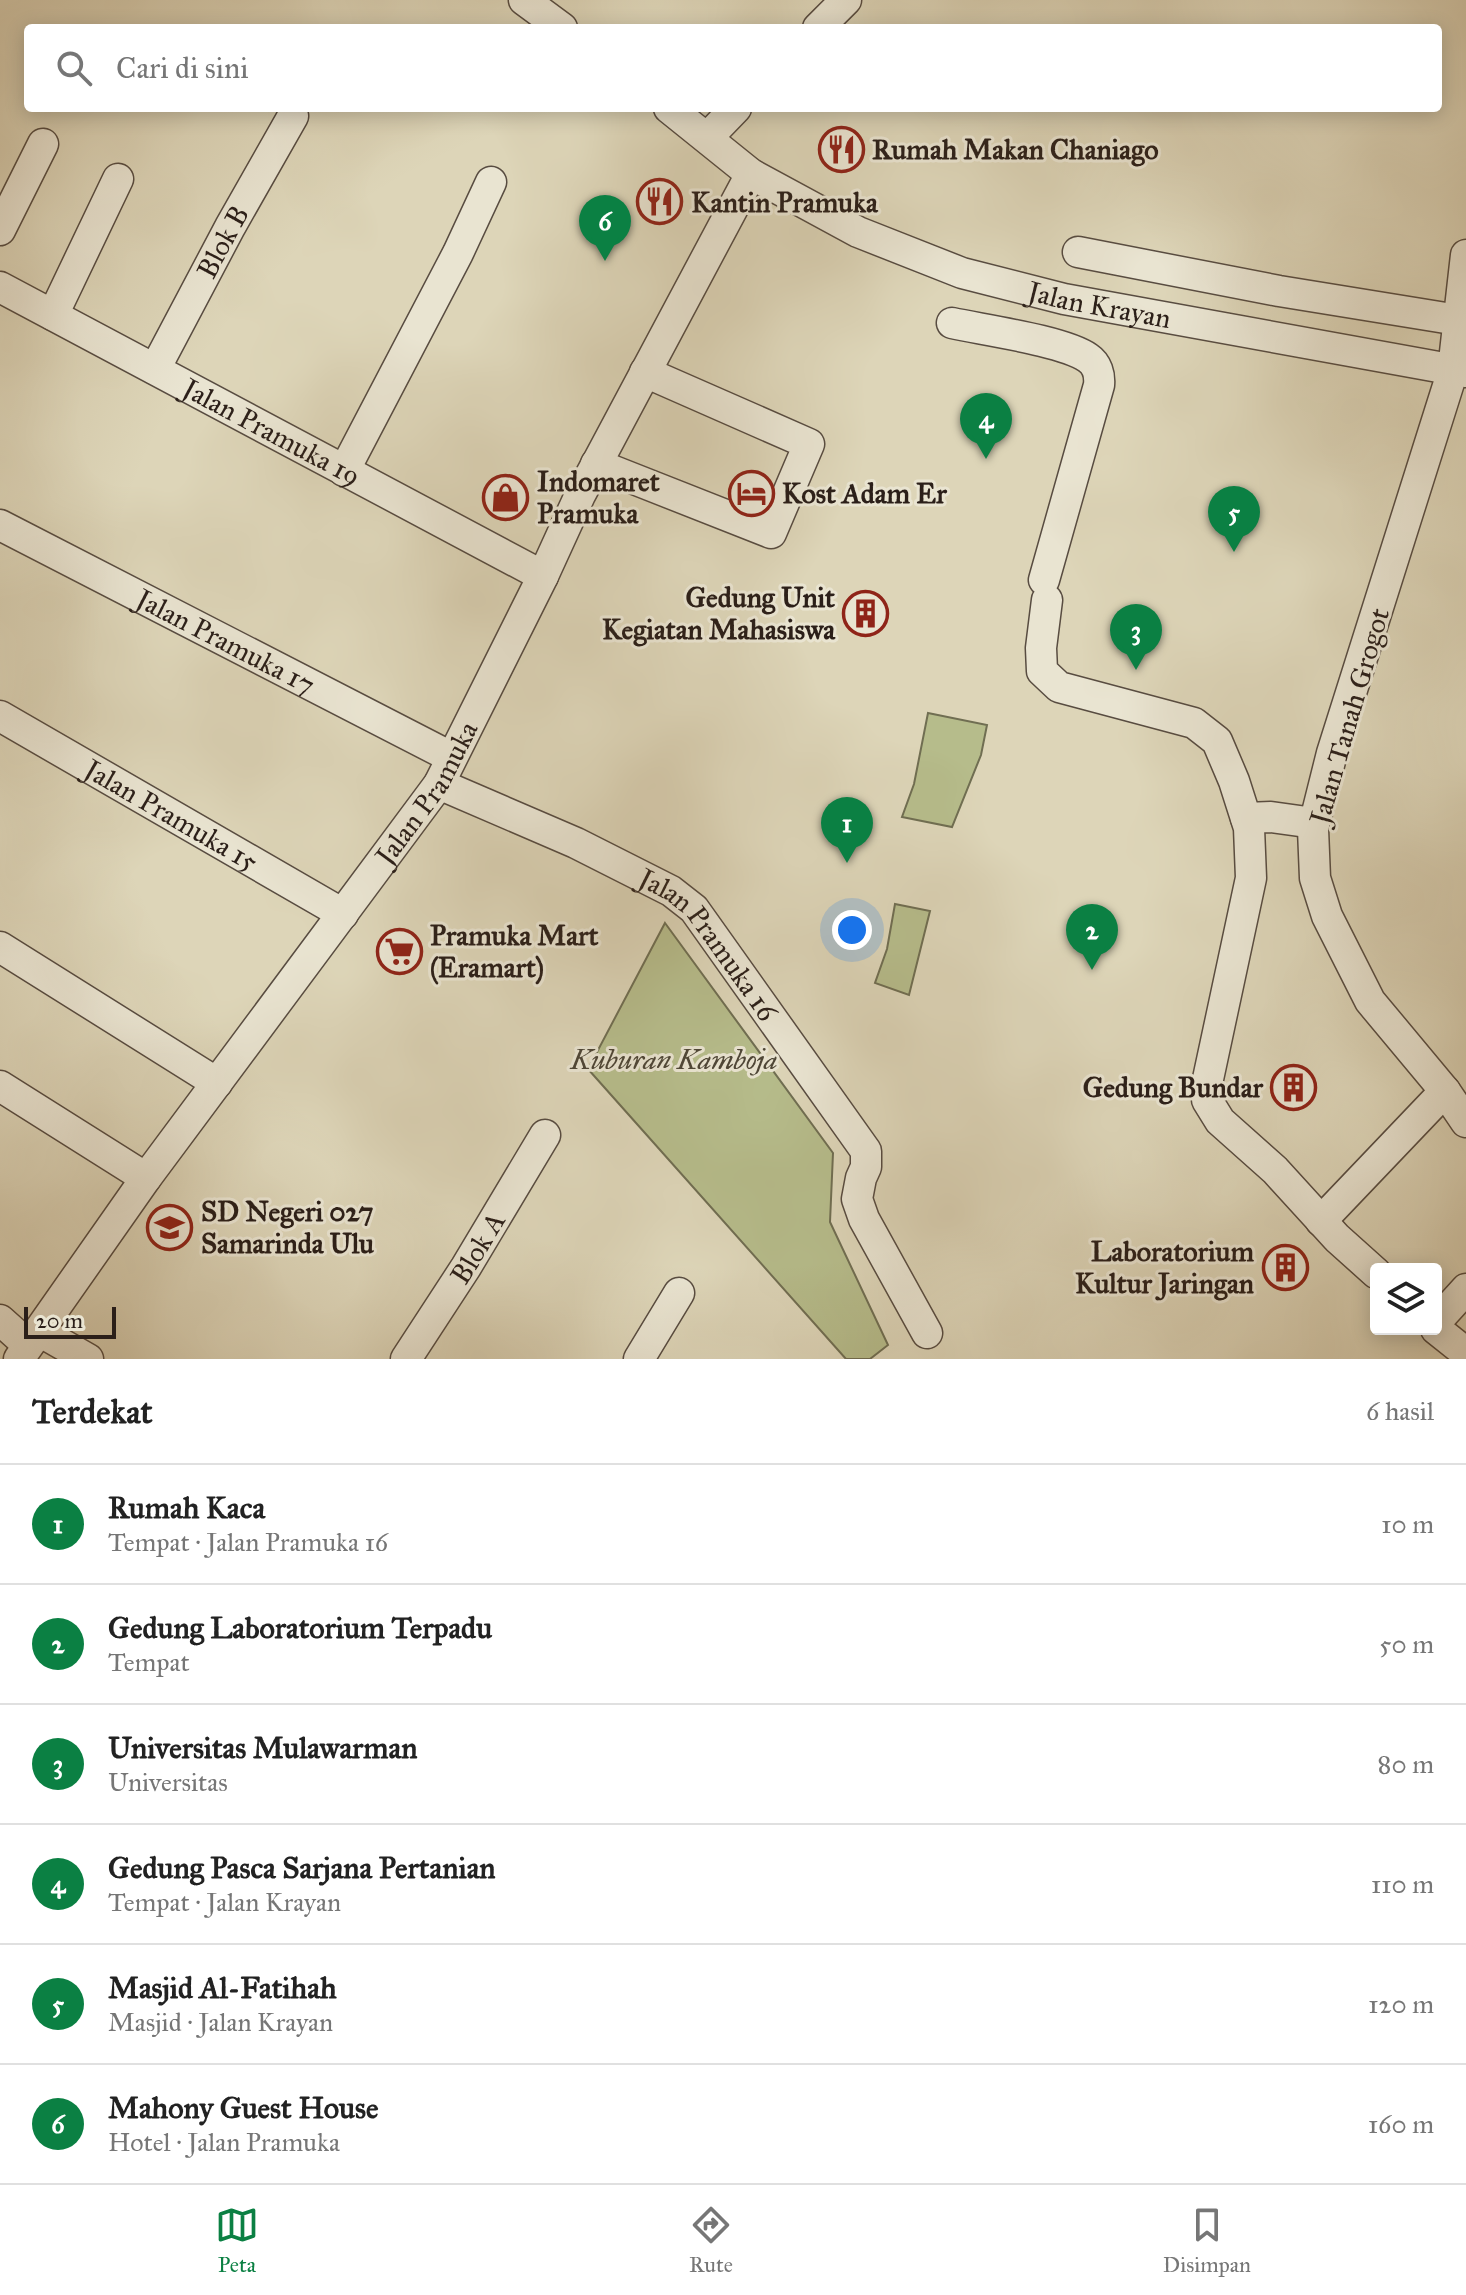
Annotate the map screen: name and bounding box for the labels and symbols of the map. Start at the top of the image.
restaurant icon: Rumah Makan Chaniago [817,125,865,173]
place label: Rumah Makan Chaniago [872,132,1159,167]
restaurant icon: Kantin Pramuka [636,178,684,226]
place label: Kantin Pramuka [691,185,879,220]
pin: 6 [579,195,631,261]
street label: Blok B [189,199,257,284]
street label: Jalan Krayan [1021,273,1174,336]
street label: Jalan Pramuka 19 [174,369,367,494]
pin: 4 [960,393,1012,459]
place label: Indomaret Pramuka [537,464,660,531]
hotel icon: Kost Adam Er [727,469,775,517]
shop icon: Indomaret Pramuka [482,473,530,521]
place label: Kost Adam Er [782,476,947,511]
pin: 5 [1208,486,1260,552]
street label: Jalan Pramuka 17 [128,580,321,702]
place label: Gedung Unit Kegiatan Mahasiswa [602,580,836,647]
building icon: Gedung Unit Kegiatan Mahasiswa [842,589,890,637]
pin: 3 [1110,604,1162,670]
street label: Jalan Tanah Grogot [1301,604,1397,831]
street label: Jalan Pramuka [366,715,486,874]
street label: Jalan Pramuka 15 [76,750,264,879]
pin: 1 [821,797,873,863]
street label: Jalan Pramuka 16 [630,859,786,1029]
pin: 2 [1066,904,1118,970]
your location [832,910,872,950]
place label: Pramuka Mart (Eramart) [430,918,599,985]
supermarket icon: Pramuka Mart (Eramart) [375,927,423,975]
park label: Kuburan Kamboja [569,1042,777,1077]
building icon: Gedung Bundar [1270,1063,1318,1111]
place label: Gedung Bundar [1083,1070,1263,1105]
place label: SD Negeri 027 Samarinda Ulu [201,1194,374,1261]
school or university icon: SD Negeri 027 Samarinda Ulu [146,1203,194,1251]
street label: Blok A [443,1206,513,1291]
place label: Laboratorium Kultur Jaringan [1075,1234,1254,1301]
building icon: Laboratorium Kultur Jaringan [1261,1243,1309,1291]
scale bar [24,1303,116,1339]

